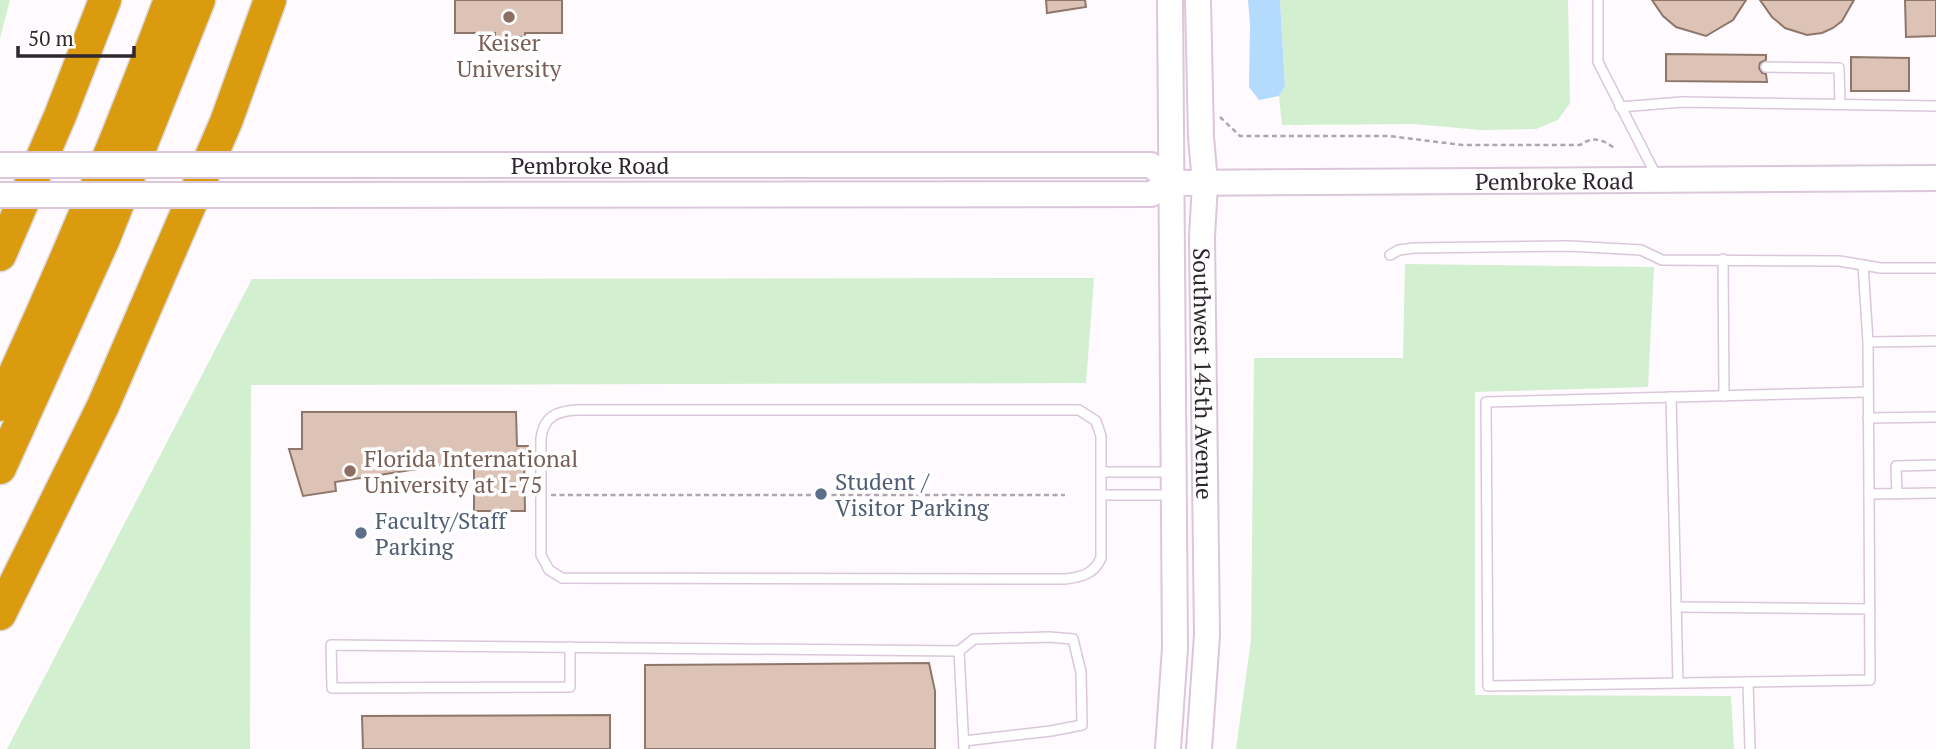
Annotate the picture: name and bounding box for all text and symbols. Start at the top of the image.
marker: Keiser University [501,9,517,25]
scale bar [18,14,133,58]
text: 50 m [28,24,74,52]
place label: Keiser University [457,27,562,84]
street label: Pembroke Road [511,150,670,181]
street label: Pembroke Road [1475,164,1634,197]
street label: Southwest 145th Avenue [1187,248,1221,500]
place label: Florida International University at I-75 [364,443,578,500]
marker: Florida International University at I-75 [342,463,358,479]
place label: Student / Visitor Parking [835,466,990,523]
marker: Student / Visitor Parking [813,486,829,502]
place label: Faculty/Staff Parking [375,505,508,562]
marker: Faculty/Staff Parking [353,525,369,541]

